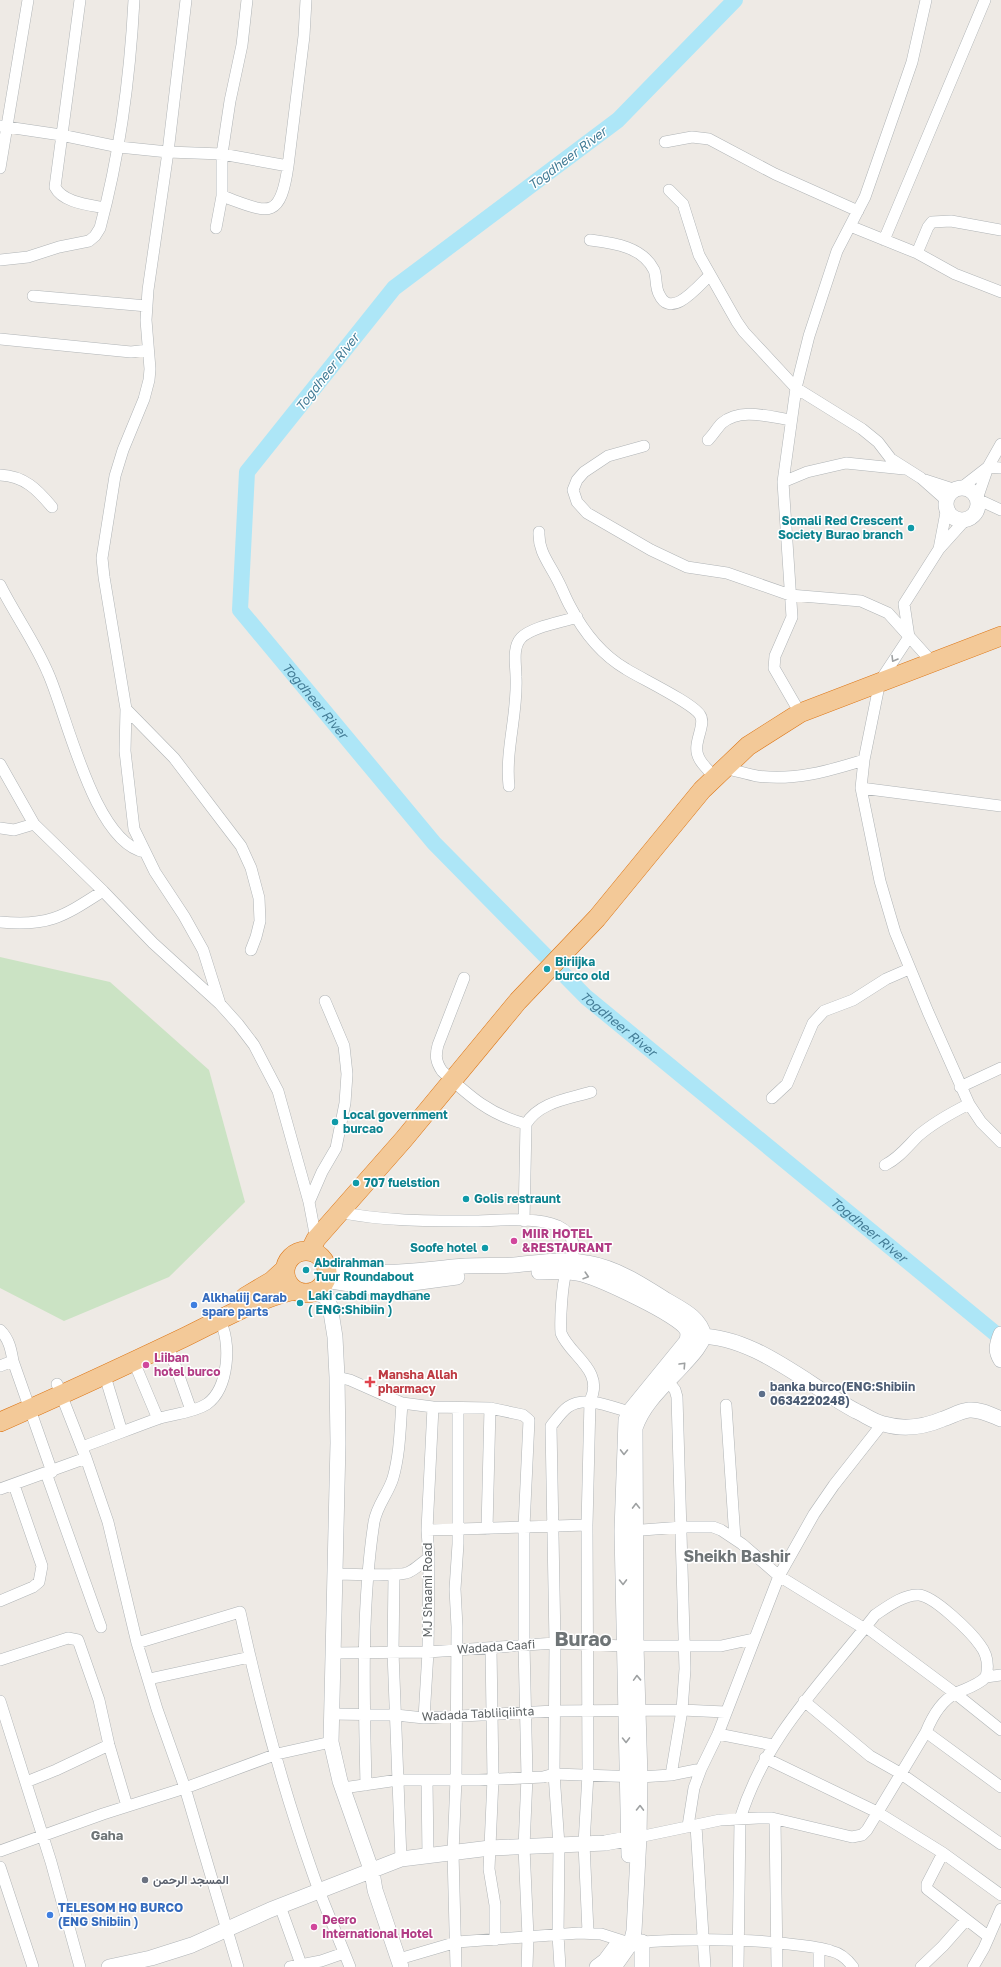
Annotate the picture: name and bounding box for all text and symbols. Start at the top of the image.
water label: Togdheer River [525,122,611,193]
water label: Togdheer River [292,329,363,414]
place label: Somali Red Crescent Society Burao branch [778,513,903,542]
marker: Somali Red Crescent Society Burao branch [906,523,916,533]
one-way arrow [892,655,899,662]
water label: Togdheer River [279,659,353,743]
place label: Biriijka burco old [555,954,610,983]
marker: Biriijka burco old [542,964,552,974]
water label: Togdheer River [577,988,661,1061]
place label: Local government burcao [343,1107,448,1136]
marker: Local government burcao [330,1117,340,1127]
place label: 707 fuelstion [364,1175,440,1190]
marker: 707 fuelstion [351,1178,361,1188]
place label: Golis restraunt [474,1191,561,1206]
water label: Togdheer River [827,1193,912,1267]
marker: Golis restraunt [461,1194,471,1204]
place label: MIIR HOTEL &RESTAURANT [522,1226,612,1255]
marker: MIIR HOTEL &RESTAURANT [509,1236,519,1246]
place label: Soofe hotel [410,1240,477,1255]
marker: Soofe hotel [480,1243,490,1253]
place label: Abdirahman Tuur Roundabout [314,1255,414,1284]
marker: Abdirahman Tuur Roundabout [301,1265,311,1275]
one-way arrow [583,1271,590,1280]
place label: Laki cabdi maydhane ( ENG:Shibiin ) [308,1288,430,1317]
place label: Alkhaliij Carab spare parts [202,1290,287,1319]
marker: Laki cabdi maydhane ( ENG:Shibiin ) [295,1298,305,1308]
marker: Alkhaliij Carab spare parts [189,1300,199,1310]
place label: Liiban hotel burco [154,1350,220,1379]
marker: Liiban hotel burco [141,1360,151,1370]
one-way arrow [678,1362,686,1370]
place label: Mansha Allah pharmacy [378,1367,458,1396]
marker: Mansha Allah pharmacy [365,1377,375,1387]
place label: banka burco(ENG:Shibiin 0634220248) [770,1379,915,1408]
marker: banka burco(ENG:Shibiin 0634220248) [757,1389,767,1399]
one-way arrow [620,1449,628,1455]
one-way arrow [632,1503,640,1509]
street label: MJ Shaami Road [420,1543,435,1637]
district label: Sheikh Bashir [683,1546,791,1566]
one-way arrow [619,1579,627,1585]
district label: Burao [554,1626,612,1650]
street label: Wadada Caafi [456,1636,536,1657]
one-way arrow [633,1675,641,1681]
street label: Wadada Tabliiqiinta [421,1703,535,1724]
one-way arrow [622,1737,630,1743]
one-way arrow [636,1805,644,1811]
district label: Gaha [91,1827,124,1843]
place label: المسجد الرحمن [153,1872,229,1888]
marker: المسجد الرحمن [140,1875,150,1885]
place label: TELESOM HQ BURCO (ENG Shibiin ) [58,1900,183,1929]
marker: TELESOM HQ BURCO (ENG Shibiin ) [45,1910,55,1920]
place label: Deero International Hotel [322,1912,433,1941]
marker: Deero International Hotel [309,1922,319,1932]

